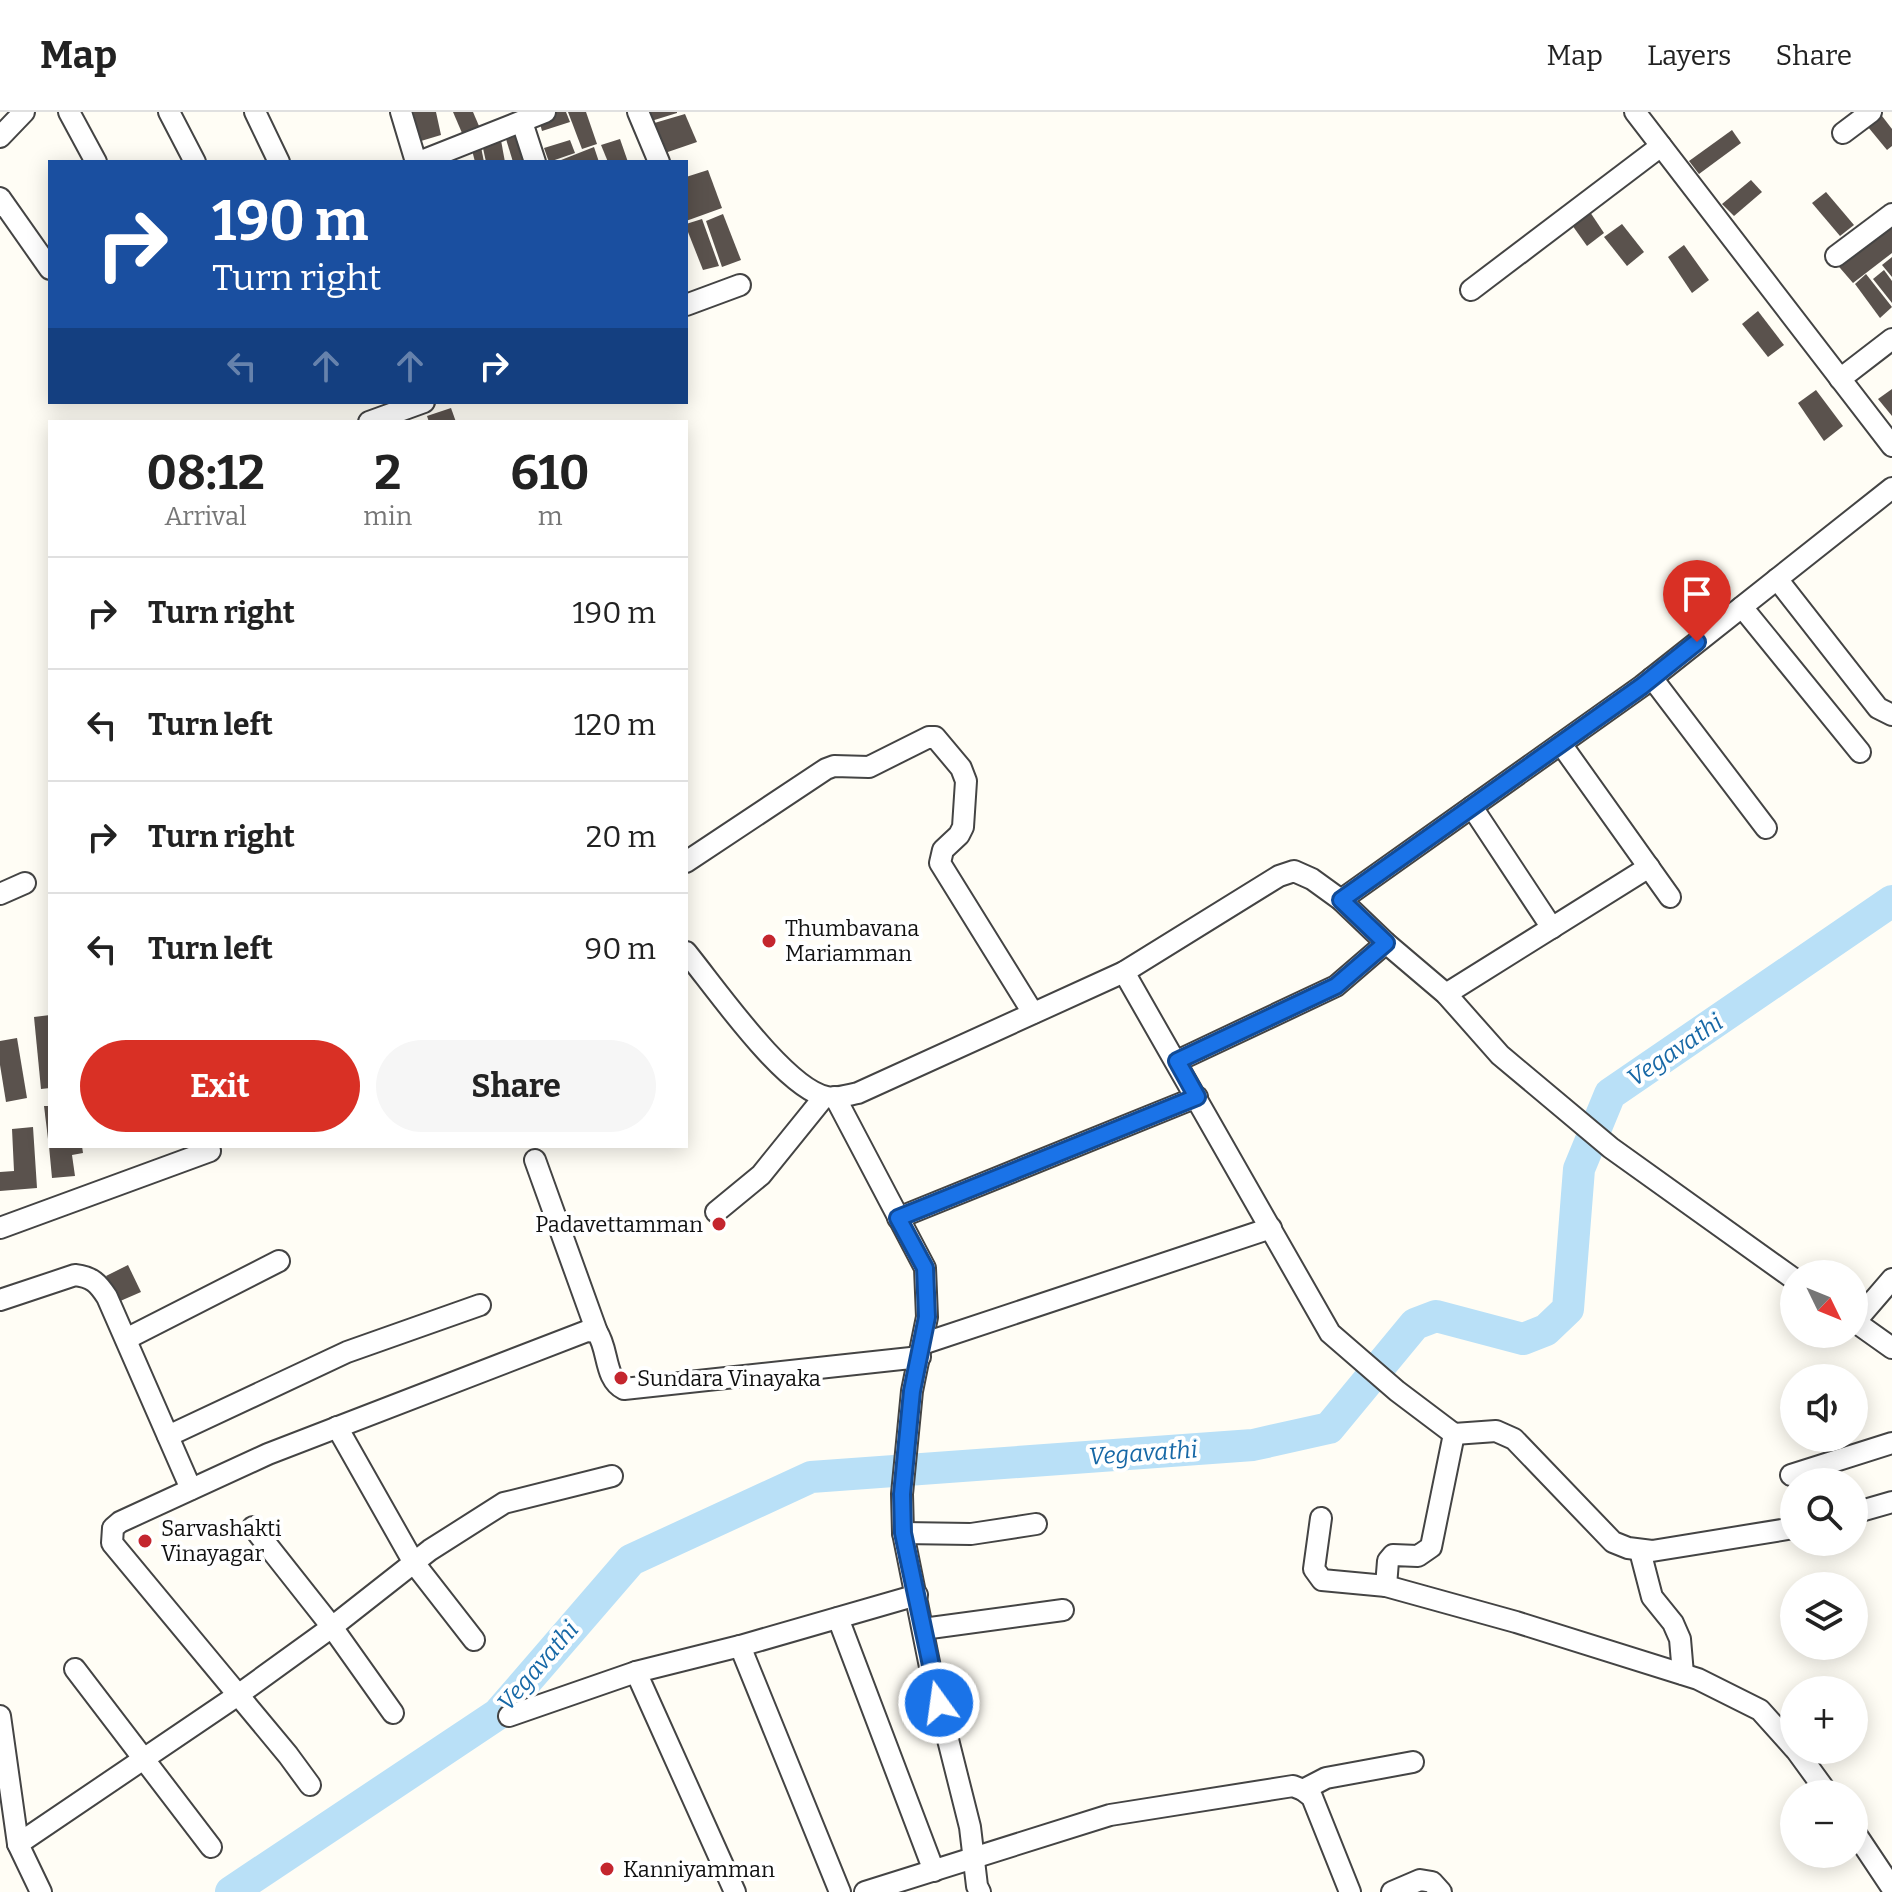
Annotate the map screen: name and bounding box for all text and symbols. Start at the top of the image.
text: Map [40,32,117,78]
text: Map [1546,39,1603,72]
text: Layers [1647,39,1731,72]
text: Share [1775,39,1852,72]
text: 190 m [212,188,368,255]
icon: right [80,192,184,296]
text: Turn right [212,256,381,300]
icon: left [220,344,264,388]
icon: ahead [304,344,348,388]
icon: ahead [388,344,432,388]
icon: right [472,344,516,388]
text: 08:12 [146,444,265,502]
text: 2 [374,444,401,502]
text: 610 [511,444,590,502]
text: Arrival [164,501,247,532]
text: min [363,501,412,532]
text: m [538,501,562,532]
pin [1663,560,1731,642]
icon: arrive [1675,572,1719,616]
icon: right [80,591,124,635]
text: Turn right [148,595,295,631]
text: 190 m [572,595,656,631]
icon: left [80,703,124,747]
text: Turn left [148,707,273,743]
text: 120 m [574,707,656,743]
icon: right [80,815,124,859]
text: Turn right [148,819,295,855]
text: 20 m [586,819,656,855]
place label: Thumbavana Mariamman [785,915,919,967]
icon: left [80,927,124,971]
text: Turn left [148,931,273,967]
text: 90 m [585,931,656,967]
marker: Thumbavana Mariamman [760,932,778,950]
water label: Vegavathi [1622,1008,1728,1092]
button: Exit [80,1040,360,1132]
button: Share [376,1040,656,1132]
place label: Padavettamman [535,1211,703,1238]
marker: Padavettamman [710,1215,728,1233]
north arrow [1780,1260,1868,1348]
map controls [1780,1260,1868,1868]
button: sound [1780,1364,1868,1452]
place label: Sundara Vinayaka [637,1365,821,1392]
marker: Sundara Vinayaka [612,1369,630,1387]
water label: Vegavathi [1088,1435,1199,1471]
button: search [1780,1468,1868,1556]
place label: Sarvashakti Vinayagar [161,1515,282,1567]
marker: Sarvashakti Vinayagar [136,1532,154,1550]
button: layers [1780,1572,1868,1660]
water label: Vegavathi [492,1616,584,1716]
position arrow [897,1661,981,1745]
button: + [1780,1676,1868,1764]
button: − [1780,1780,1868,1868]
place label: Kanniyamman [623,1856,775,1883]
marker: Kanniyamman [598,1860,616,1878]

